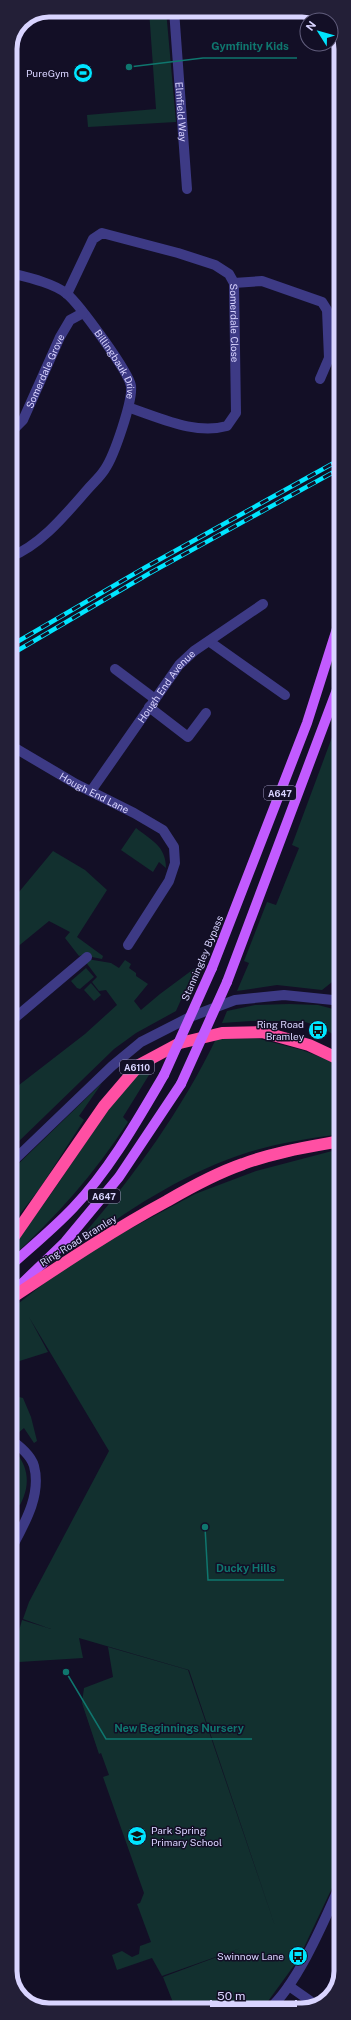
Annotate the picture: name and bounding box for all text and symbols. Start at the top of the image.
north arrow [299,12,339,52]
text: N [304,19,318,33]
callout: Gymfinity Kids [203,35,297,58]
text: Gymfinity Kids [211,40,289,52]
sports icon: PureGym [72,62,94,84]
place label: PureGym [26,67,69,79]
street label: Elmfield Way [173,81,190,143]
street label: Somerdale Close [228,283,241,363]
street label: Billingbauk Drive [92,327,137,401]
street label: Somerdale Grove [23,331,67,410]
street label: Hough End Avenue [135,647,197,725]
street label: Hough End Lane [58,770,131,816]
road number: A647 [264,786,296,800]
street label: Stanningley Bypass [179,913,225,1003]
place label: Ring Road Bramley [257,1018,305,1042]
bus stop icon: Ring Road Bramley [307,1019,329,1041]
road number: A6110 [120,1060,154,1074]
road number: A647 [88,1189,120,1203]
street label: Ring Road Bramley [37,1211,119,1268]
callout: Ducky Hills [208,1557,284,1580]
text: Ducky Hills [216,1562,276,1574]
callout: New Beginnings Nursery [106,1716,252,1739]
text: New Beginnings Nursery [114,1722,245,1734]
place label: Park Spring Primary School [151,1824,222,1848]
school or university icon: Park Spring Primary School [126,1825,148,1847]
bus stop icon: Swinnow Lane [287,1945,309,1967]
place label: Swinnow Lane [217,1950,284,1962]
scale bar [211,1982,296,2008]
text: 50 m [217,1989,245,2003]

